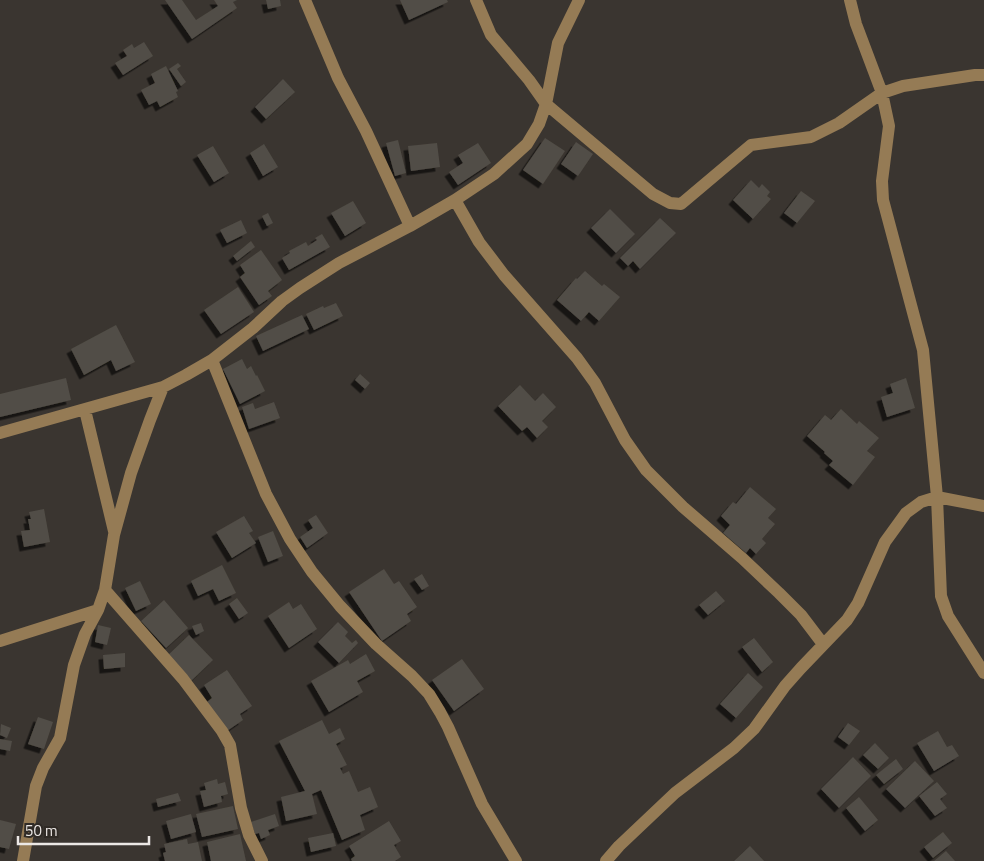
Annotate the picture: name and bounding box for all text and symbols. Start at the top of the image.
scale bar [18,814,149,846]
text: 50 m [25,819,58,842]

